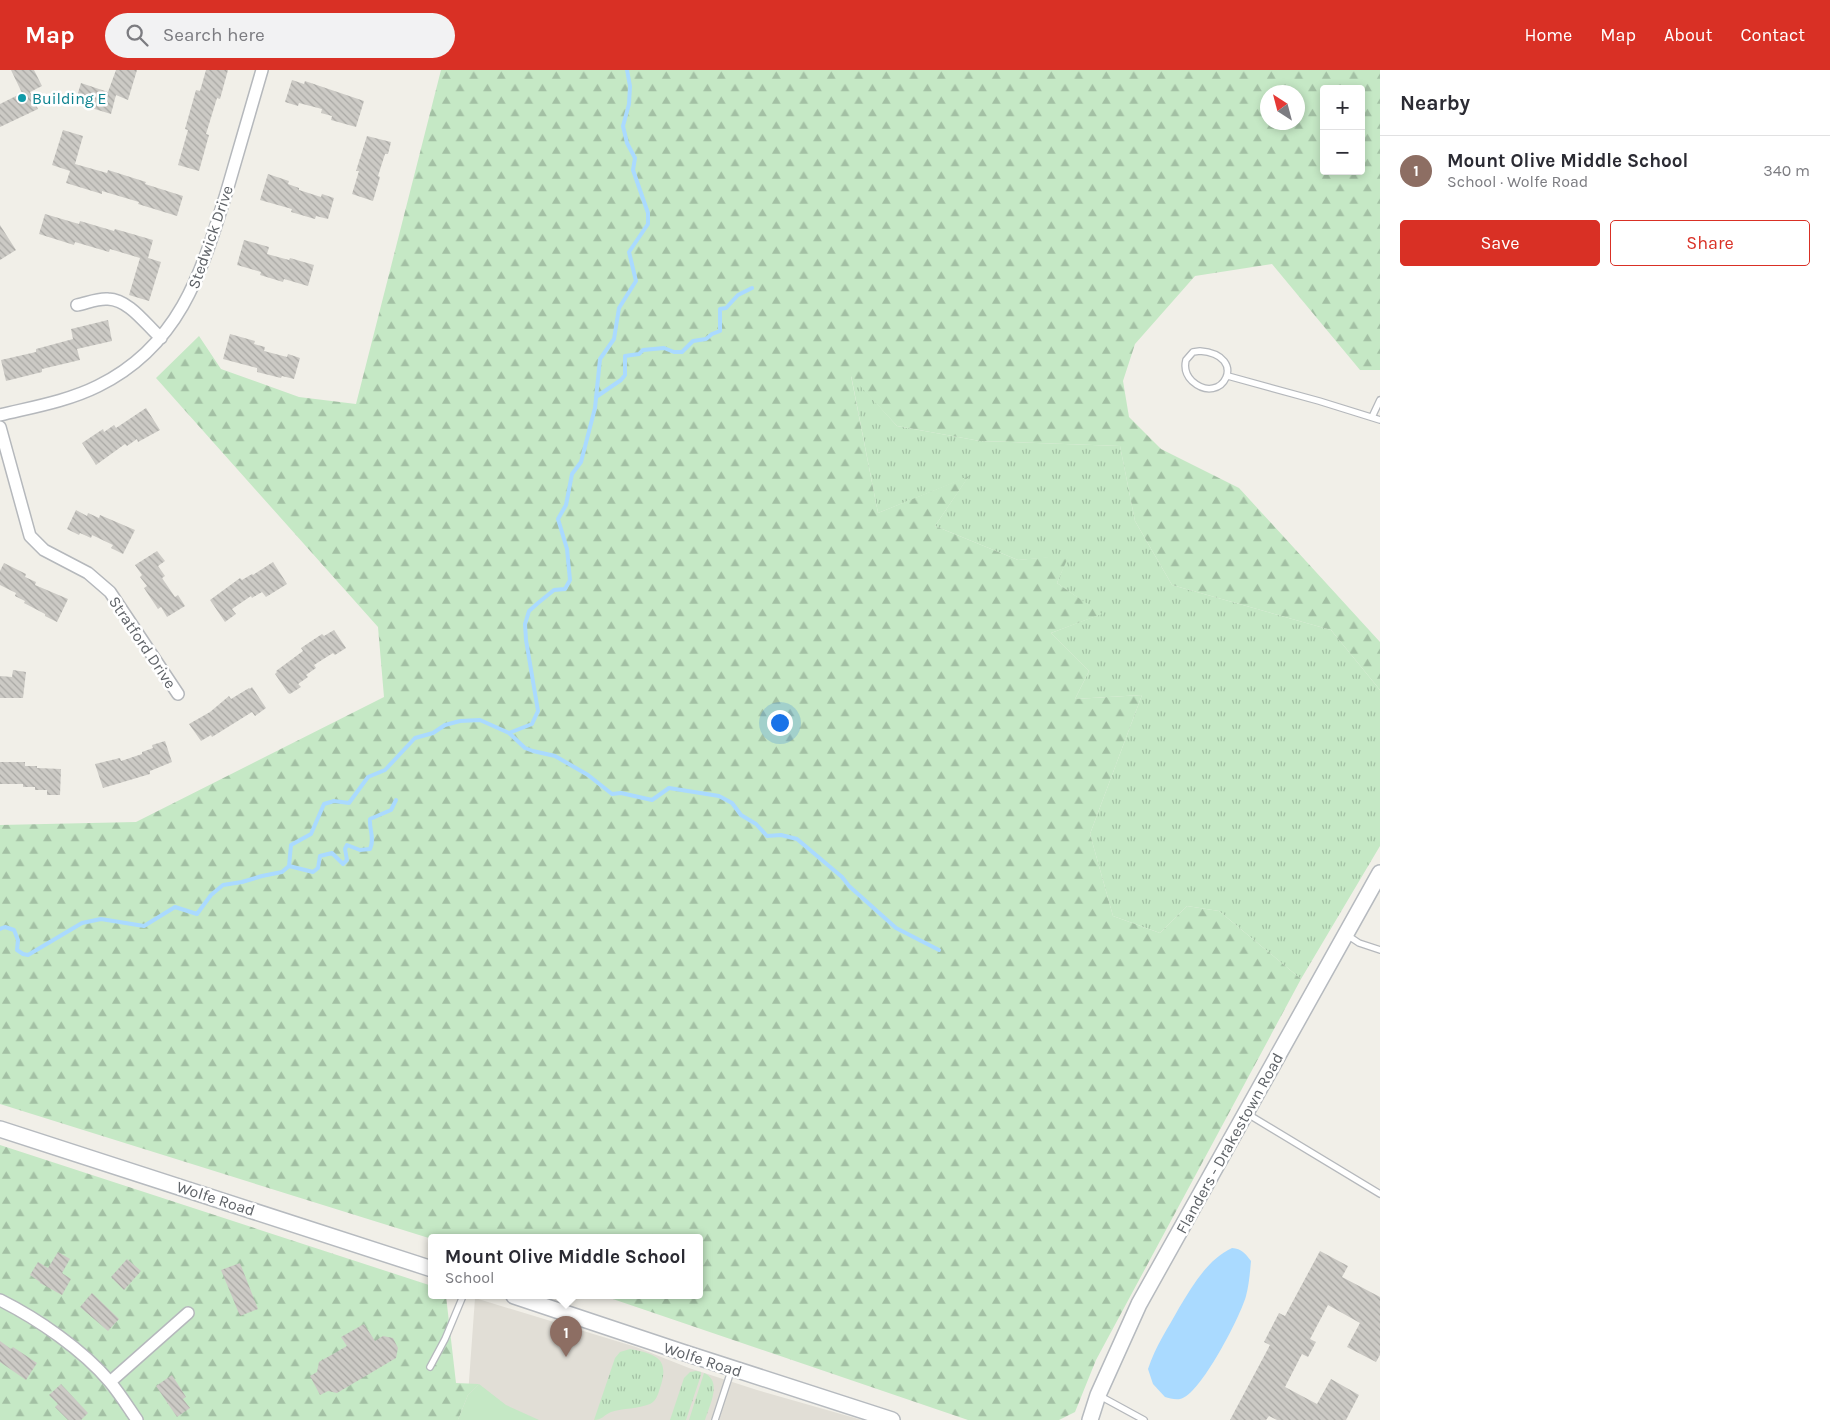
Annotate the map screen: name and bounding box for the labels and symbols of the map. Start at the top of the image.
north arrow [1260,85,1305,130]
place label: Building E [32,89,107,108]
marker: Building E [16,92,28,104]
street label: Stedwick Drive [184,183,237,291]
street label: Stratford Drive [105,593,180,692]
your location [767,710,793,736]
street label: Flanders - Drakestown Road [1172,1050,1287,1237]
street label: Wolfe Road [174,1177,257,1220]
pin: 1 [550,1316,582,1357]
street label: Wolfe Road [661,1338,744,1381]

